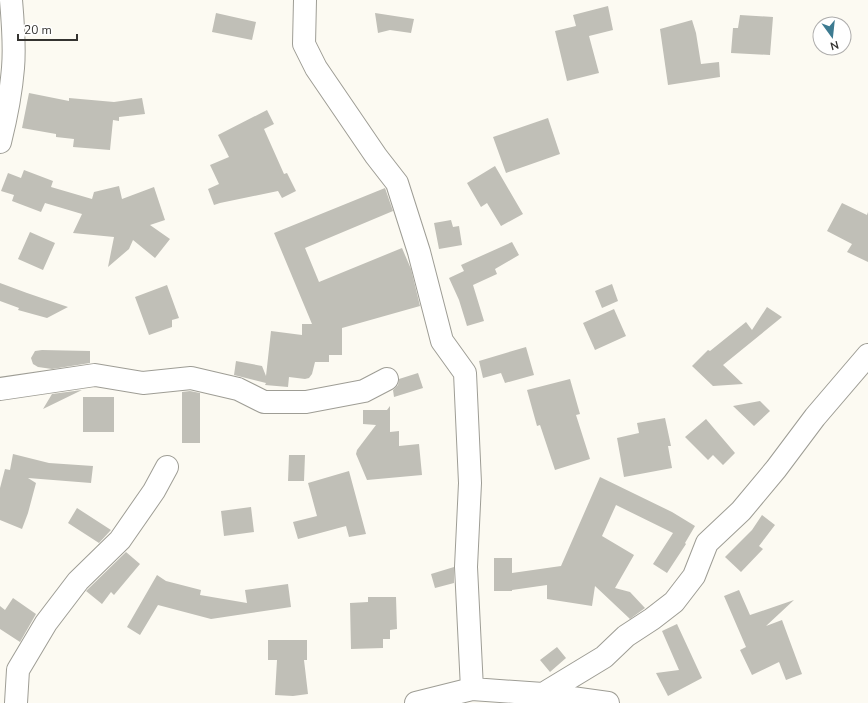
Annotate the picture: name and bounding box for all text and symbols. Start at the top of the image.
scale bar [18,16,77,42]
north arrow [812,16,852,56]
text: 20 m [24,22,52,38]
text: N [829,37,840,53]

